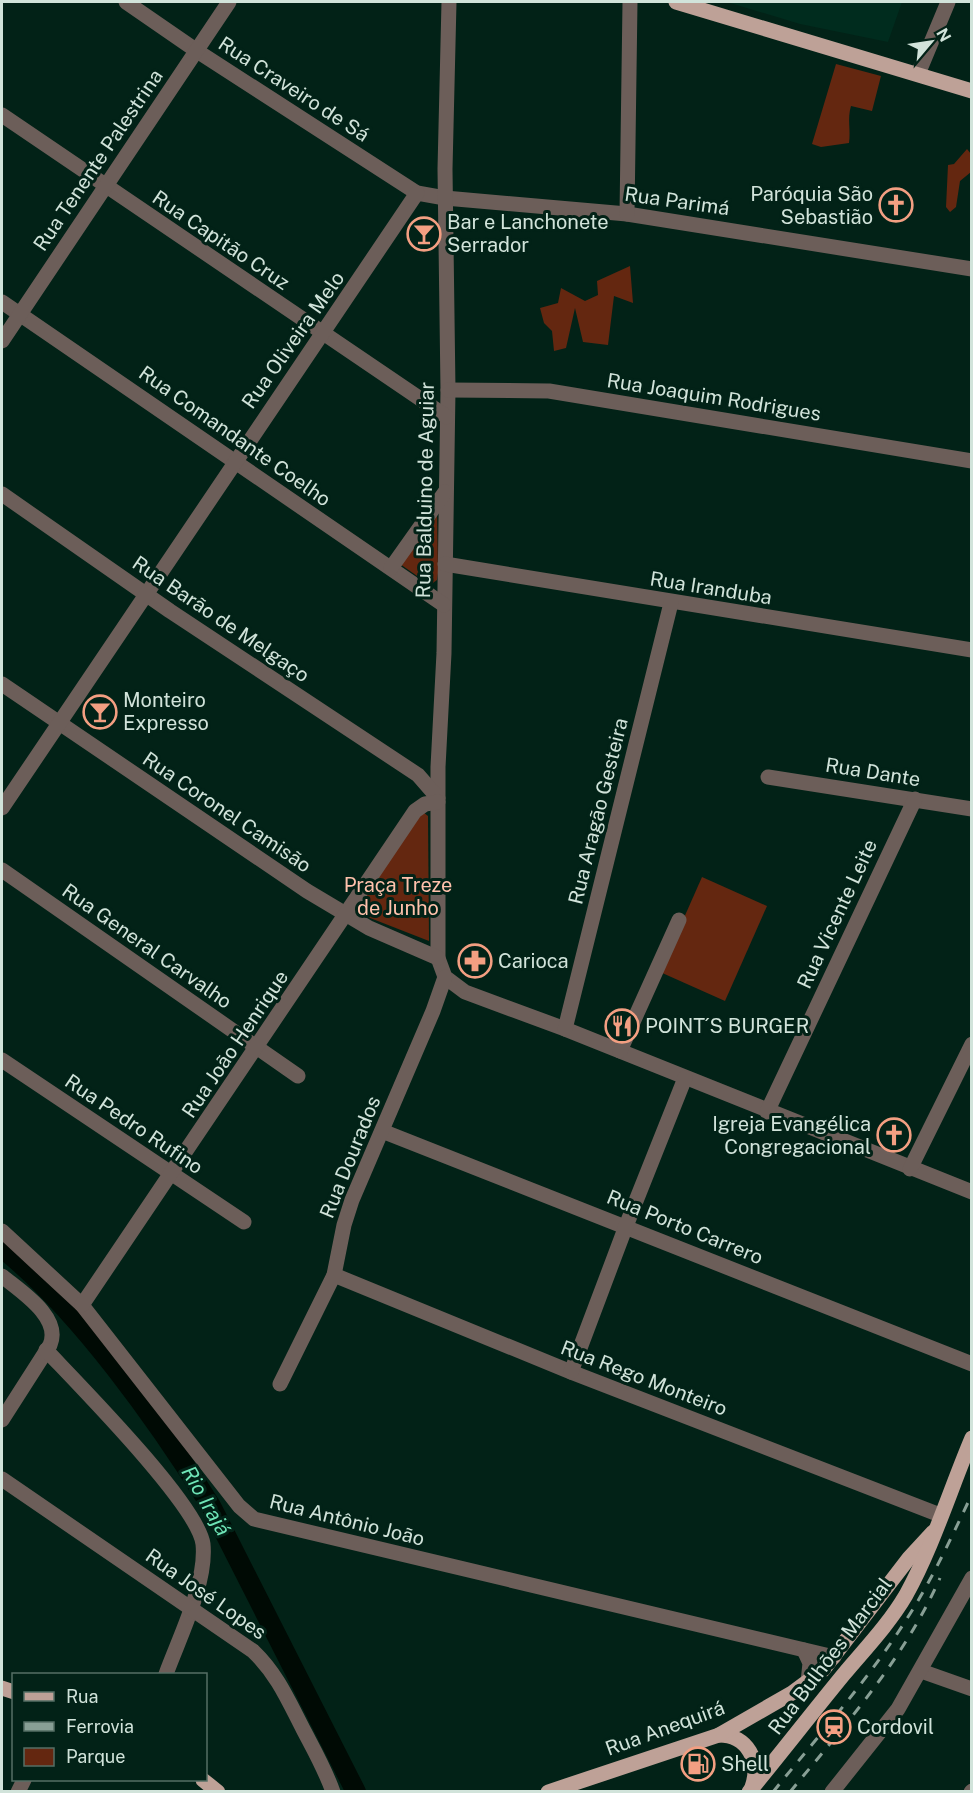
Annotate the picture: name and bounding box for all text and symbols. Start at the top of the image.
north arrow [901,12,961,72]
text: N [932,25,955,45]
street label: Rua Craveiro de Sá [214,31,374,147]
street label: Rua Tenente Palestrina [28,65,168,255]
street label: Rua Parimá [623,182,731,220]
place label: Paróquia São Sebastião [750,182,873,229]
street label: Rua Capitão Cruz [148,185,294,295]
church icon: Paróquia São Sebastião [878,187,914,223]
place label: Bar e Lanchonete Serrador [447,210,609,257]
bar icon: Bar e Lanchonete Serrador [406,216,442,252]
street label: Rua Oliveira Melo [237,267,349,413]
street label: Rua Comandante Coelho [134,361,336,511]
street label: Rua Joaquim Rodrigues [605,368,823,426]
street label: Rua Balduino de Aguiar [411,381,439,598]
street label: Rua Barão de Melgaço [128,551,314,687]
street label: Rua Iranduba [648,567,774,609]
place label: Monteiro Expresso [123,688,209,735]
bar icon: Monteiro Expresso [82,694,118,730]
street label: Rua Aragão Gesteira [563,715,633,907]
street label: Rua Coronel Camisão [138,747,316,877]
street label: Rua Dante [824,753,922,791]
street label: Rua Vicente Leite [792,836,882,992]
park label: Praça Treze de Junho [344,873,452,920]
street label: Rua General Carvalho [58,878,236,1014]
pharmacy icon: Carioca [457,943,493,979]
place label: Carioca [498,949,569,973]
street label: Rua João Henrique [177,966,293,1122]
restaurant icon: POINT´S BURGER [604,1008,640,1044]
place label: POINT´S BURGER [645,1014,809,1038]
street label: Rua Pedro Rufino [60,1069,208,1179]
street label: Rua Dourados [315,1092,385,1222]
place label: Igreja Evangélica Congregacional [712,1112,871,1159]
church icon: Igreja Evangélica Congregacional [876,1117,912,1153]
street label: Rua Porto Carrero [603,1185,767,1269]
street label: Rua Rego Monteiro [557,1335,731,1421]
water label: Rio Irajá [176,1461,236,1540]
street label: Rua Antônio João [267,1489,427,1551]
street label: Rua José Lopes [141,1543,271,1645]
street label: Rua Bulhões Marcial [763,1573,897,1739]
legend [12,1673,207,1781]
text: Rua [66,1686,98,1707]
street label: Rua Anequirá [602,1695,728,1761]
station icon: Cordovil [816,1709,852,1745]
place label: Cordovil [857,1715,934,1739]
text: Ferrovia [66,1716,134,1737]
text: Parque [66,1746,126,1767]
fuel station icon: Shell [680,1746,716,1782]
place label: Shell [721,1752,769,1776]

